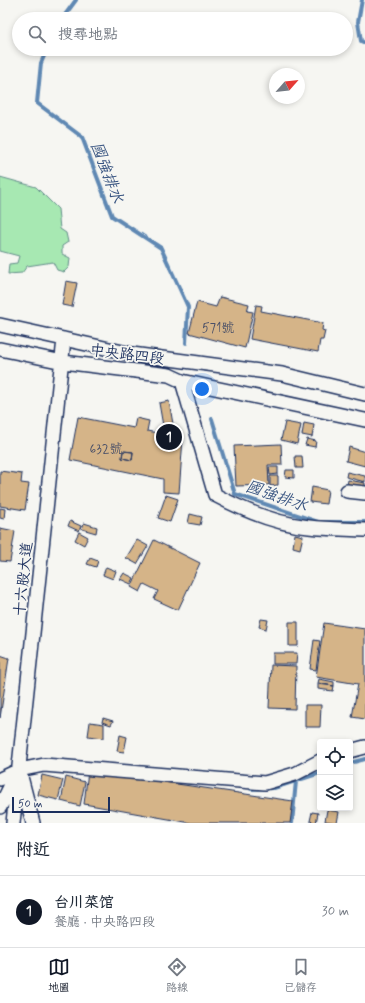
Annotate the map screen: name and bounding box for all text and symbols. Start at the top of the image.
search box [12,12,353,56]
icon: search [26,23,48,45]
text: 搜尋地點 [58,25,118,45]
north arrow [269,68,305,104]
water label: 國強排水 [85,139,128,207]
house number: 571號 [202,320,234,337]
street label: 中央路四段 [88,340,165,369]
your location [192,379,212,399]
pin: 1 [156,422,182,452]
house number: 632號 [90,441,122,458]
water label: 國強排水 [243,476,311,517]
street label: 十六股大道 [10,541,38,617]
map controls [317,739,353,811]
button: locate [317,739,353,775]
button: layers [317,775,353,811]
scale bar [12,795,110,814]
text: 50 m [18,797,43,811]
text: 附近 [16,839,50,861]
text: 台川菜馆 [54,893,114,913]
text: 1 [26,903,32,920]
text: 30 m [322,903,349,920]
text: 餐廳 · 中央路四段 [54,914,155,931]
tab: 地圖 [48,956,70,995]
tab: 路線 [166,956,188,995]
tab: 已儲存 [284,956,317,995]

